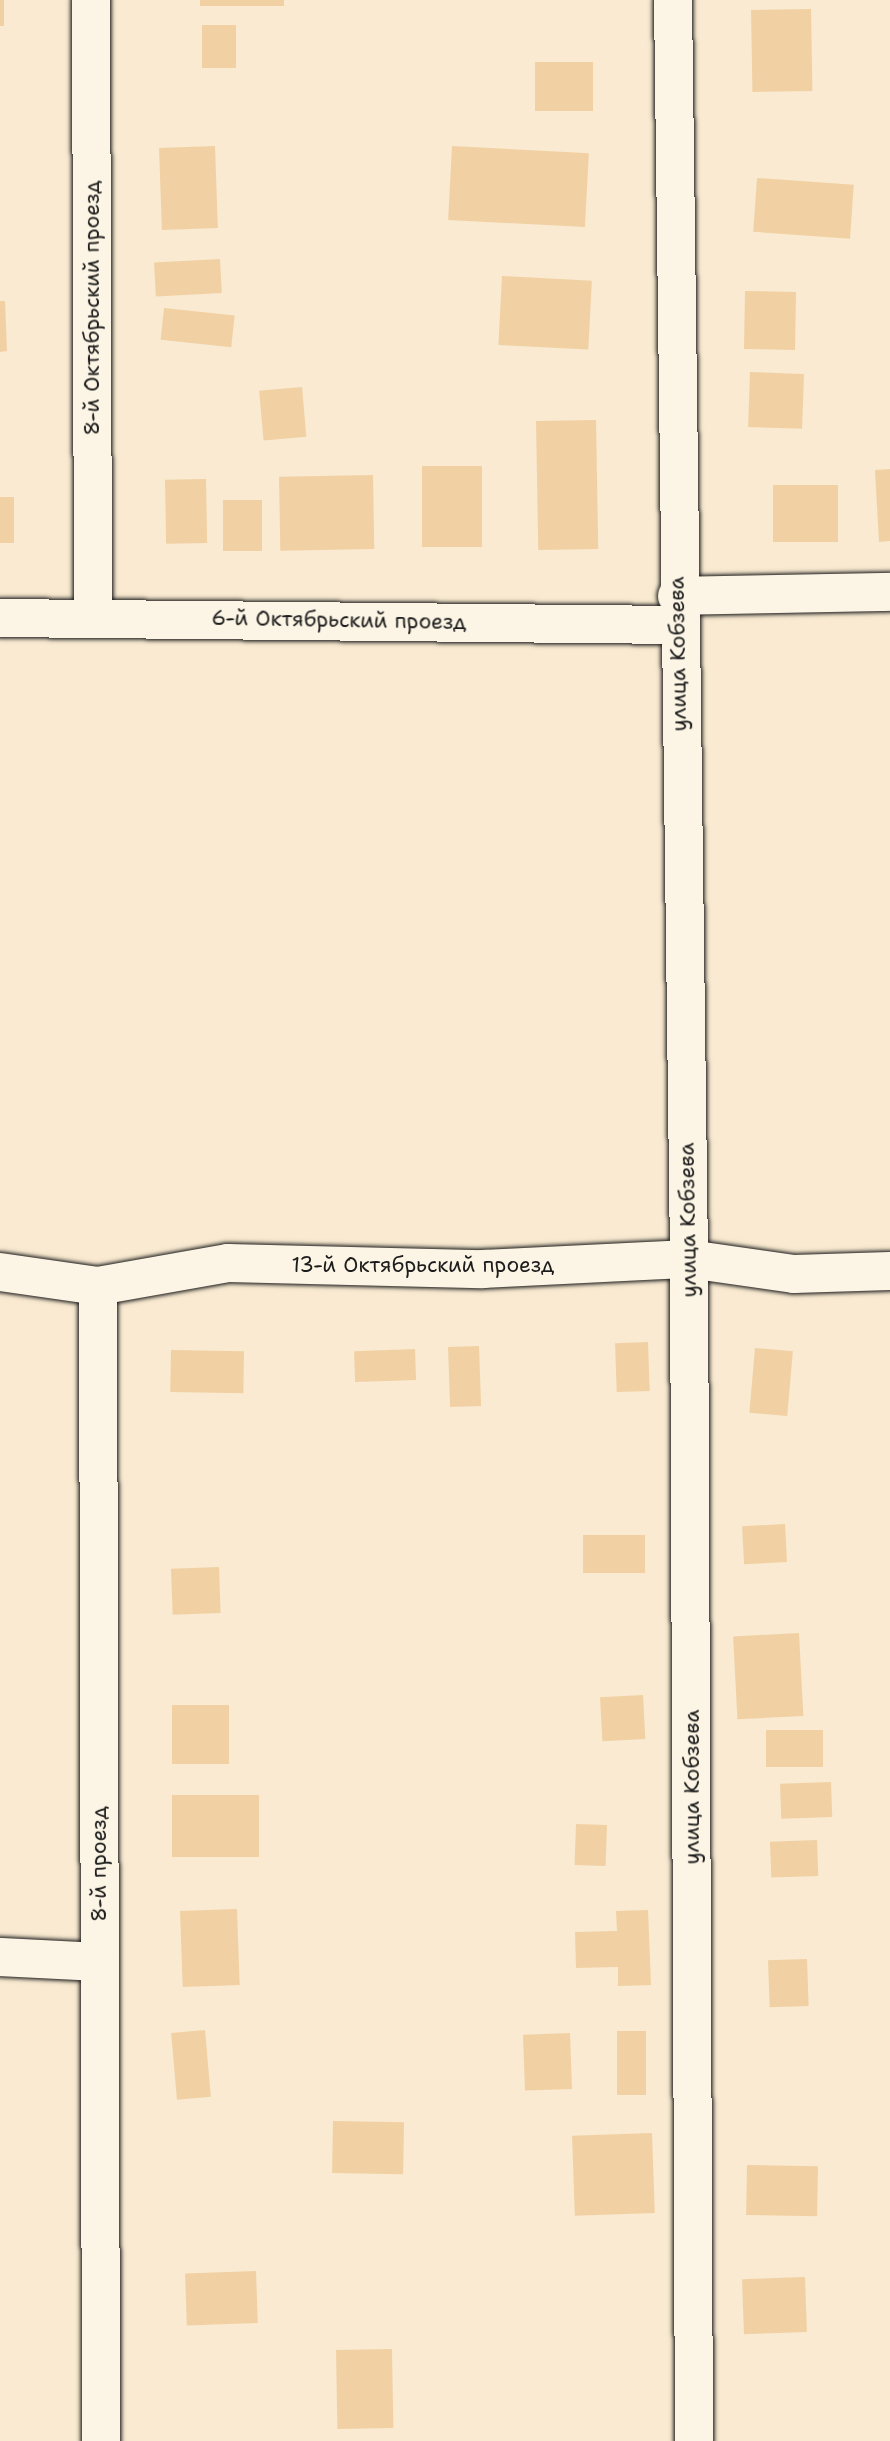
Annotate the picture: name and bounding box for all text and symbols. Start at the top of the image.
street label: 8-й Октябрьский проезд [79,181,105,435]
street label: улица Кобзева [664,576,692,732]
street label: 6-й Октябрьский проезд [211,605,467,635]
street label: улица Кобзева [674,1142,702,1298]
street label: 13-й Октябрьский проезд [292,1252,554,1278]
street label: улица Кобзева [679,1710,705,1864]
street label: 8-й проезд [86,1806,112,1922]

